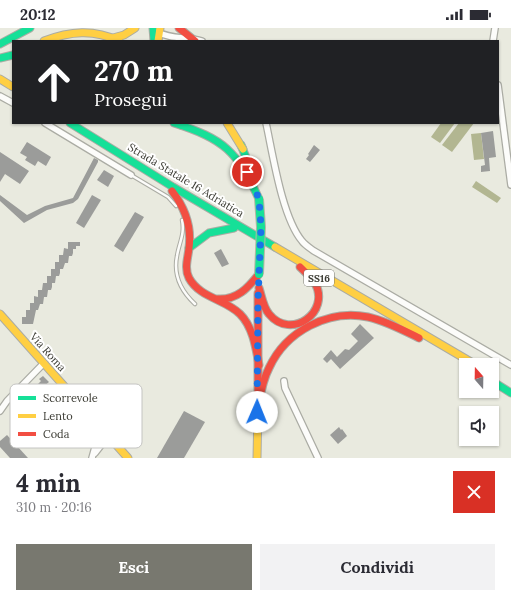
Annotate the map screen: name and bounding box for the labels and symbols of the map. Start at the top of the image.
street label: Strada Statale 16 Adriatica [125,140,247,220]
pin [230,155,264,189]
road number: SS16 [304,270,334,286]
street label: Via Roma [26,329,69,375]
north arrow [459,358,499,398]
legend [10,384,142,448]
text: Scorrevole [43,391,98,405]
position arrow [236,391,278,433]
text: Lento [43,409,73,423]
text: Coda [43,427,70,441]

